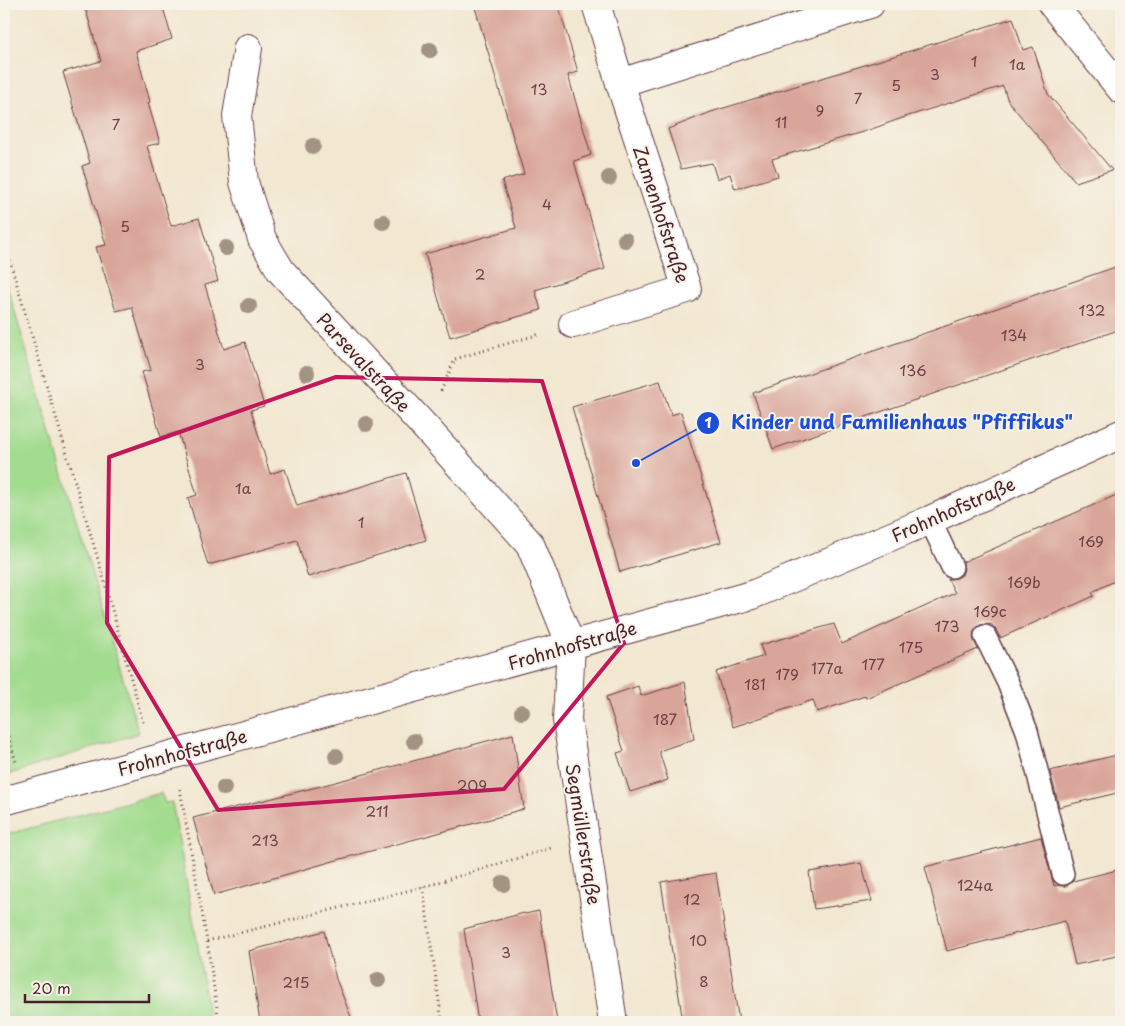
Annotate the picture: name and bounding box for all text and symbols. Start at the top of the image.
house number: 1 [971,49,977,72]
house number: 1a [1009,52,1026,75]
house number: 3 [930,62,940,85]
house number: 5 [891,73,901,96]
house number: 13 [531,77,547,100]
house number: 7 [854,86,863,109]
house number: 9 [816,98,824,121]
house number: 11 [775,110,787,133]
house number: 7 [112,112,121,135]
street label: Zamenhofstraße [627,142,697,286]
house number: 4 [542,192,552,215]
house number: 5 [120,214,130,237]
house number: 2 [475,262,485,285]
house number: 132 [1079,298,1105,321]
street label: Parsevalstraße [311,306,417,418]
house number: 134 [1001,323,1027,346]
house number: 3 [195,352,205,375]
house number: 136 [899,358,927,381]
callout: Kinder und Familienhaus "Pfiffikus" [695,406,1083,440]
text: Kinder und Familienhaus "Pfiffikus" [731,407,1073,435]
text: 1 [704,410,712,433]
street label: Frohnhofstraße [887,470,1019,548]
house number: 1a [235,476,252,499]
house number: 1 [358,510,364,533]
house number: 169 [1078,529,1104,552]
house number: 169b [1007,570,1041,593]
house number: 169c [973,599,1007,622]
street label: Frohnhofstraße [504,614,640,676]
house number: 173 [935,614,960,637]
house number: 175 [899,635,923,658]
house number: 177 [861,652,885,675]
house number: 177a [811,656,843,679]
house number: 179 [775,662,799,685]
house number: 181 [744,672,766,695]
house number: 187 [653,707,677,730]
street label: Frohnhofstraße [114,722,250,782]
street label: Segmüllerstraße [559,761,609,907]
house number: 209 [457,773,487,796]
house number: 211 [365,799,389,822]
house number: 213 [251,828,279,851]
house number: 124a [957,873,993,896]
house number: 12 [683,887,701,910]
house number: 10 [689,928,707,951]
house number: 3 [501,940,511,963]
house number: 8 [699,969,709,992]
house number: 215 [282,970,310,993]
scale bar [25,971,149,1003]
text: 20 m [32,976,71,999]

